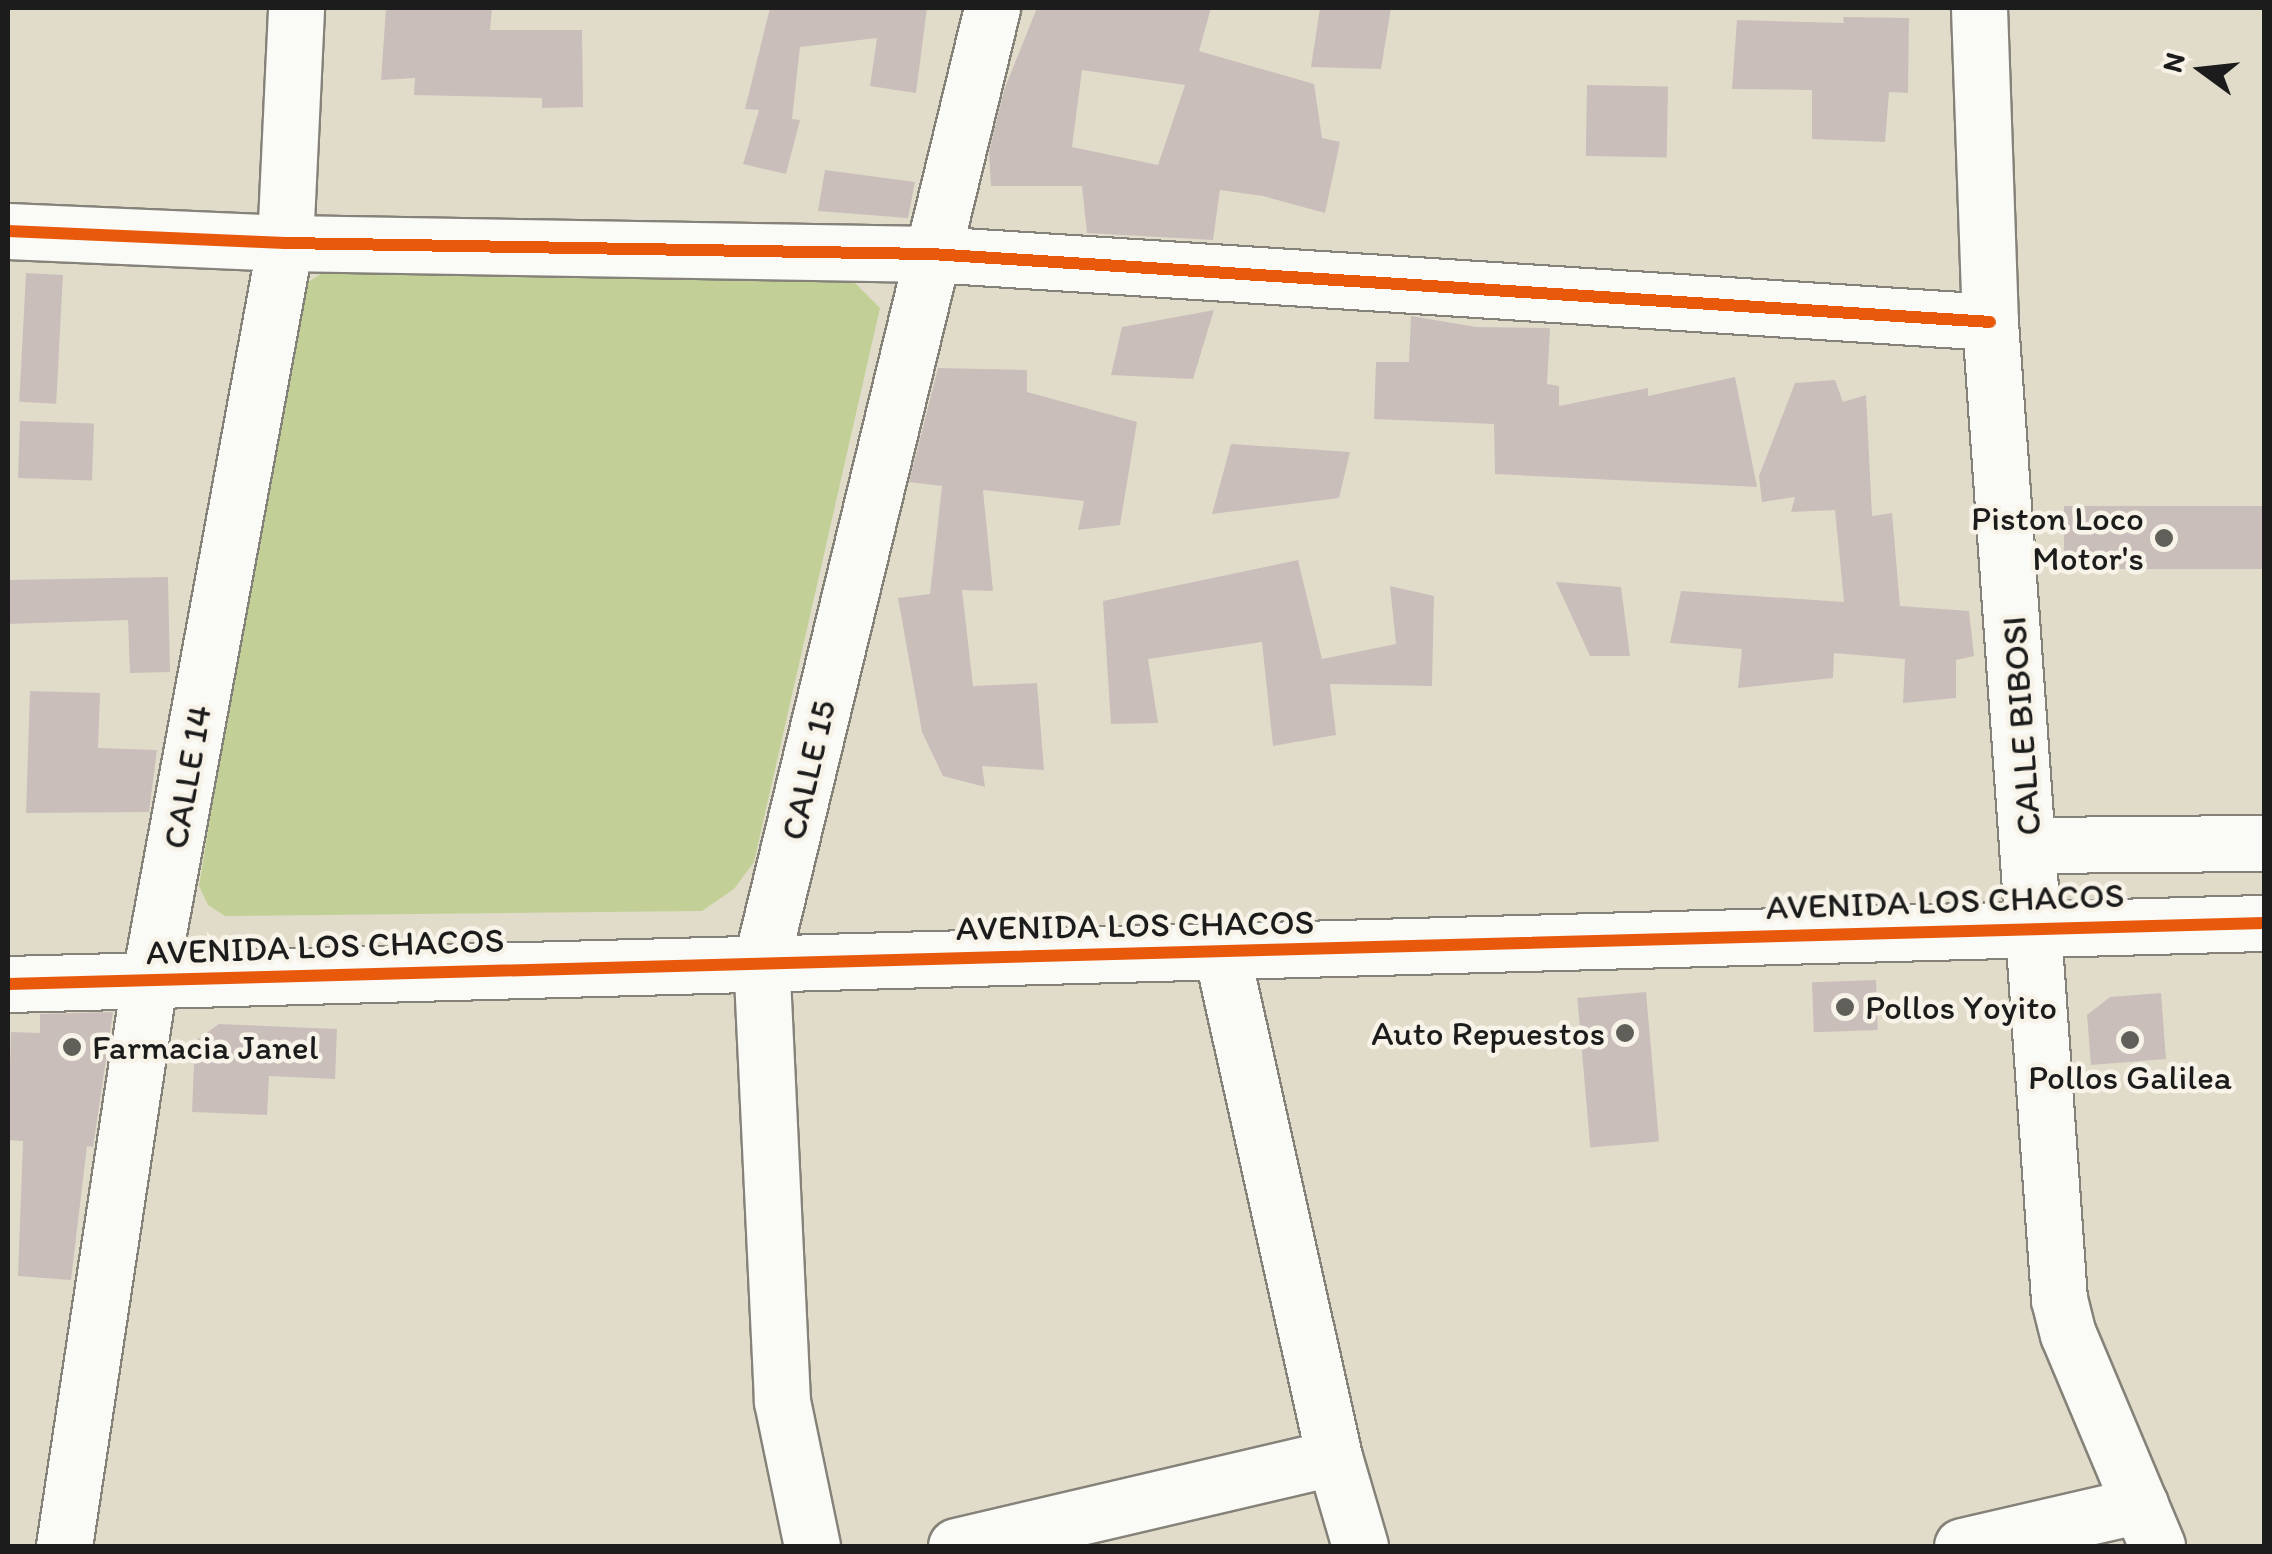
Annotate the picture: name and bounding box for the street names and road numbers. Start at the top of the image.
street label: CALLE BIBOSI [1992,613,2050,839]
street label: CALLE 15 [772,696,844,844]
street label: CALLE 14 [154,702,220,852]
street label: AVENIDA LOS CHACOS [1765,874,2125,928]
street label: AVENIDA LOS CHACOS [956,901,1314,949]
street label: AVENIDA LOS CHACOS [145,919,505,973]

